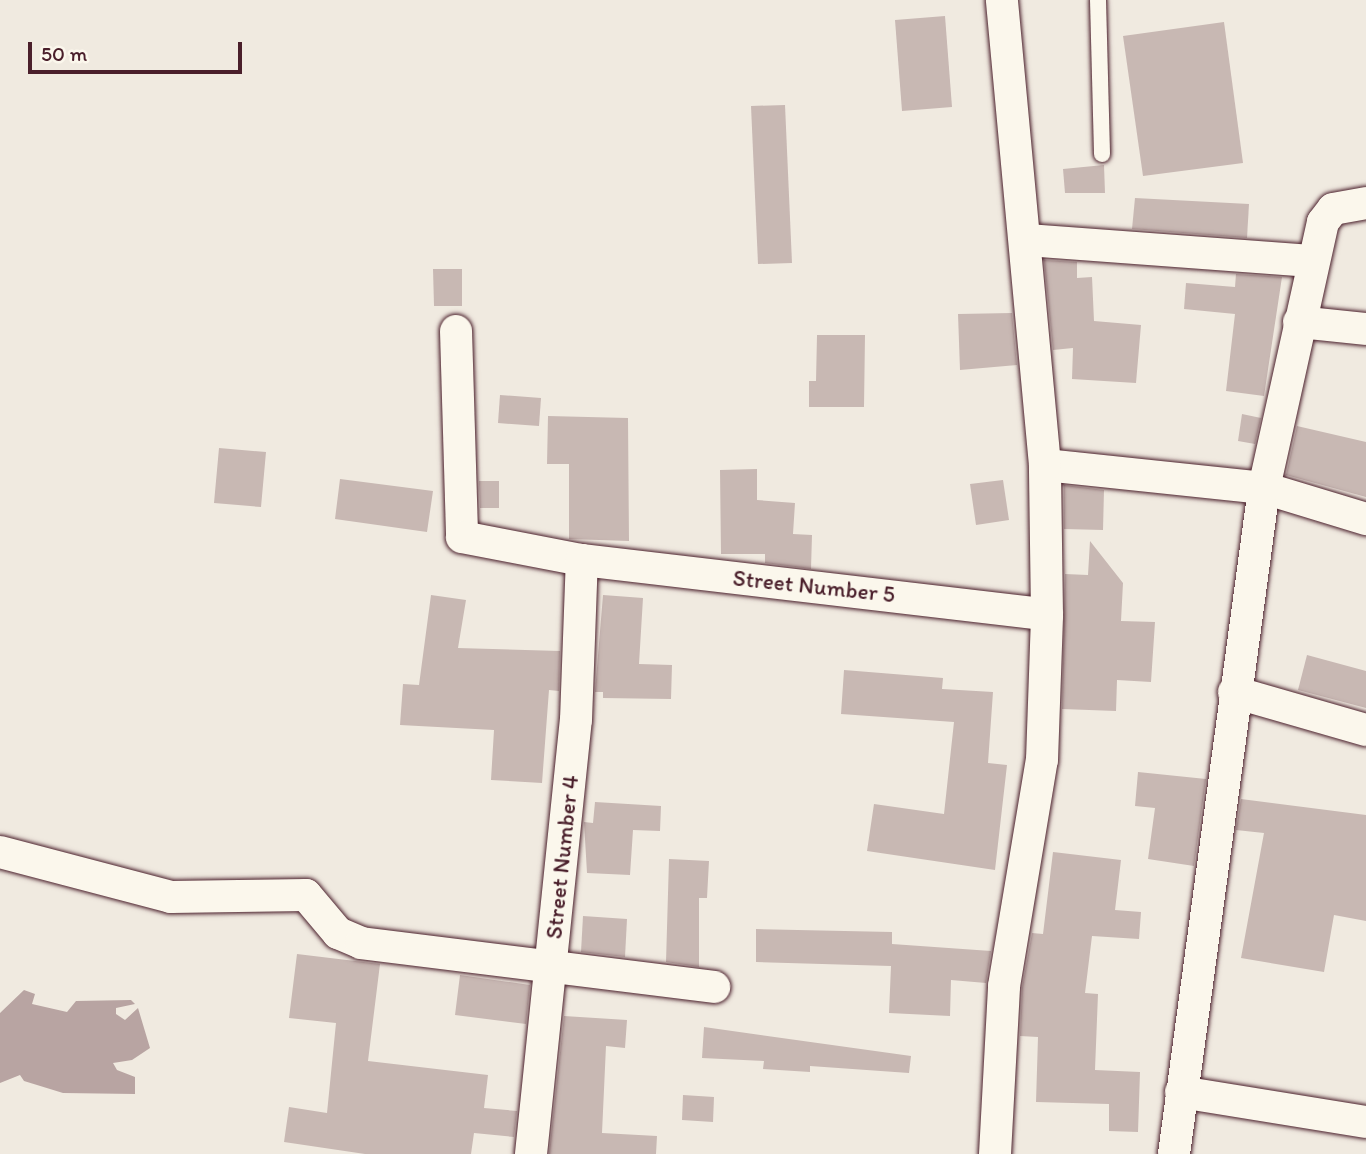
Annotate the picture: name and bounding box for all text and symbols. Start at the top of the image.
scale bar [32,28,245,72]
text: 50 m [41,41,87,66]
street label: Street Number 5 [732,564,896,608]
street label: Street Number 4 [540,774,584,940]

